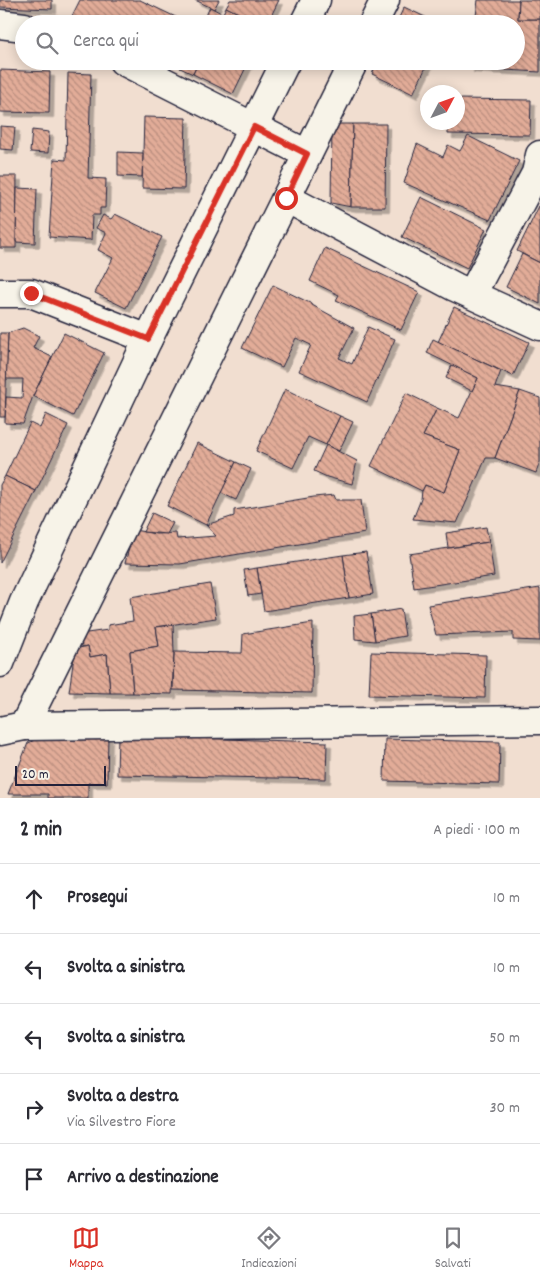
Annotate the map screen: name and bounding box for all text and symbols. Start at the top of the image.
search box [15,15,525,70]
icon: search [33,29,61,57]
text: Cerca qui [73,29,139,56]
north arrow [420,85,465,130]
route start [275,187,298,210]
route end [20,282,43,305]
scale bar [15,763,106,786]
text: 20 m [22,765,49,785]
text: 2 min [20,816,62,846]
text: A piedi · 100 m [433,819,520,842]
icon: ahead [20,885,48,913]
text: Prosegui [67,885,127,912]
text: 10 m [493,887,520,910]
icon: left [20,955,48,983]
text: Svolta a sinistra [67,955,185,982]
text: 10 m [493,957,520,980]
icon: left [20,1025,48,1053]
text: Svolta a sinistra [67,1025,185,1052]
text: 50 m [489,1027,520,1050]
text: Svolta a destra [67,1084,178,1111]
icon: right [20,1095,48,1123]
text: 30 m [490,1097,520,1120]
text: Via Silvestro Fiore [67,1111,176,1134]
icon: arrive [20,1165,48,1193]
text: Arrivo a destinazione [67,1165,219,1192]
tab: Mappa [69,1224,103,1274]
tab: Indicazioni [241,1224,297,1274]
tab: Salvati [435,1224,471,1274]

